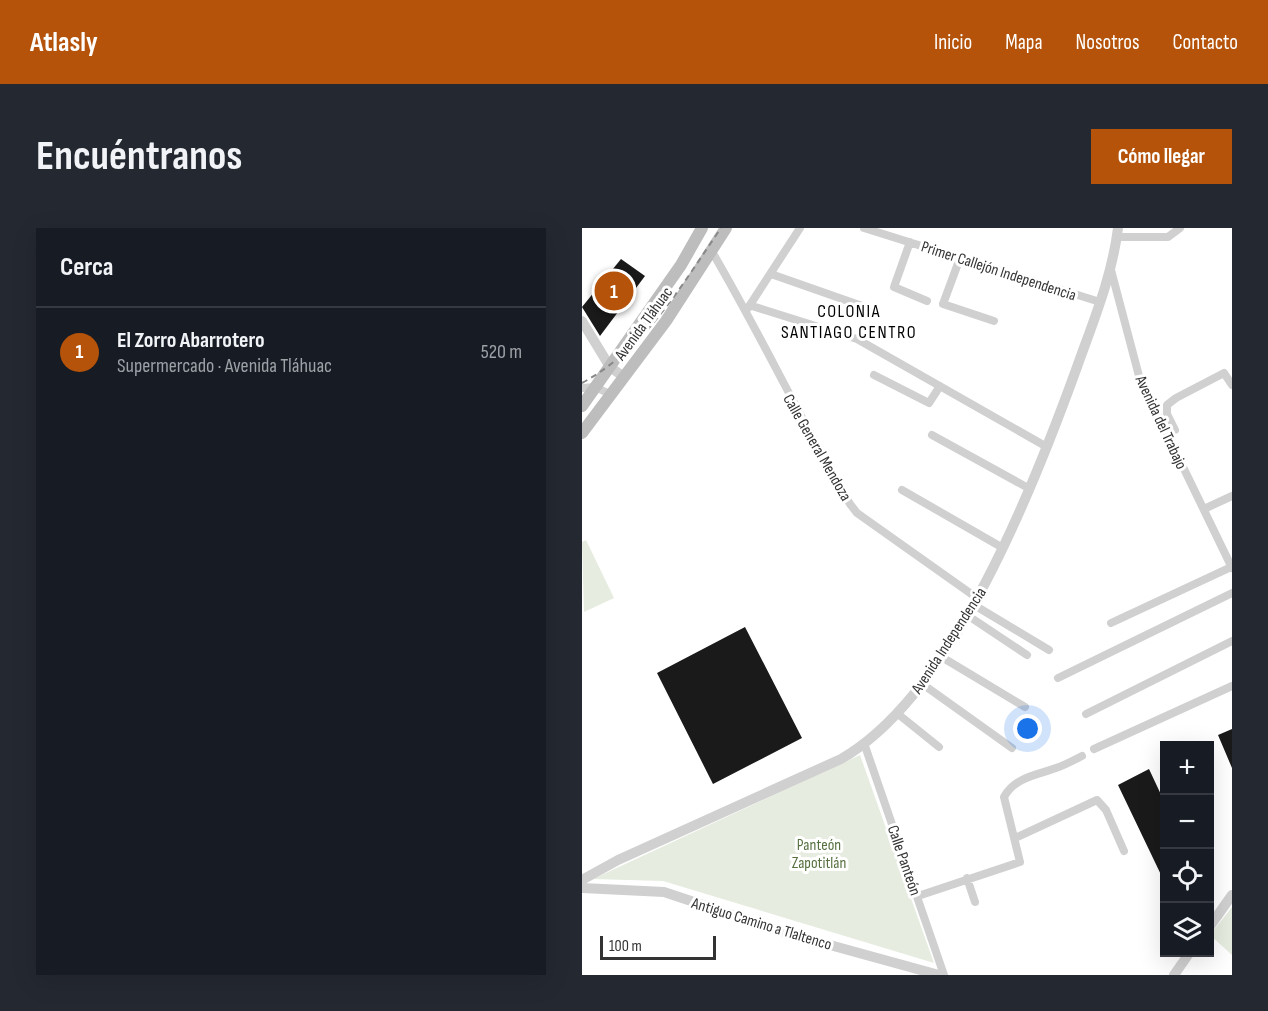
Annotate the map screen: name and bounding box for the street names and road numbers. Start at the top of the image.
street label: Primer Callejón Independencia [919,237,1078,305]
street label: Avenida Tláhuac [611,284,677,365]
street label: Avenida del Trabajo [1130,372,1191,472]
street label: Calle General Mendoza [778,391,855,505]
street label: Avenida Independencia [907,584,991,698]
street label: Calle Panteón [883,823,924,898]
street label: Antiguo Camino a Tlaltenco [688,894,834,955]

